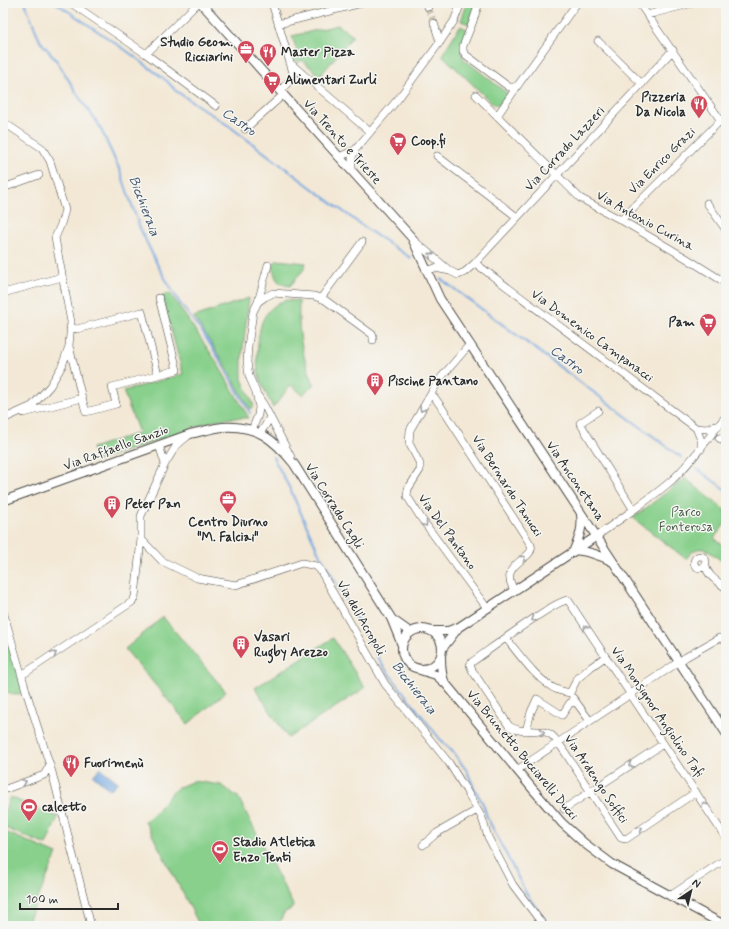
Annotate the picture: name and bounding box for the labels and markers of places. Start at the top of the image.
place label: Studio Geom. Ricciarini [160,34,233,66]
office icon: Studio Geom. Ricciarini [236,39,256,64]
restaurant icon: Master Pizza [258,42,278,67]
place label: Master Pizza [281,44,356,61]
supermarket icon: Alimentari Zurli [262,70,282,95]
place label: Alimentari Zurli [285,72,377,89]
place label: Pizzeria Da Nicola [635,89,686,121]
restaurant icon: Pizzeria Da Nicola [689,94,709,119]
supermarket icon: Coop.fi [388,131,408,156]
place label: Coop.fi [411,133,446,150]
supermarket icon: Pam [698,312,718,337]
place label: Pam [669,314,696,331]
building icon: Piscine Pantano [365,371,385,396]
place label: Piscine Pantano [388,373,478,390]
office icon: Centro Diurno "M. Falciai" [218,489,238,514]
building icon: Peter Pan [102,494,122,519]
place label: Peter Pan [125,496,181,513]
place label: Centro Diurno "M. Falciai" [188,514,268,546]
place label: Vasari Rugby Arezzo [254,629,328,664]
building icon: Vasari Rugby Arezzo [231,634,251,659]
restaurant icon: Fuorimenù [61,753,81,778]
place label: Fuorimenù [84,755,143,772]
sports icon: calcetto [19,797,39,822]
place label: calcetto [42,799,87,816]
place label: Stadio Atletica Enzo Tenti [233,834,316,866]
sports icon: Stadio Atletica Enzo Tenti [210,839,230,864]

